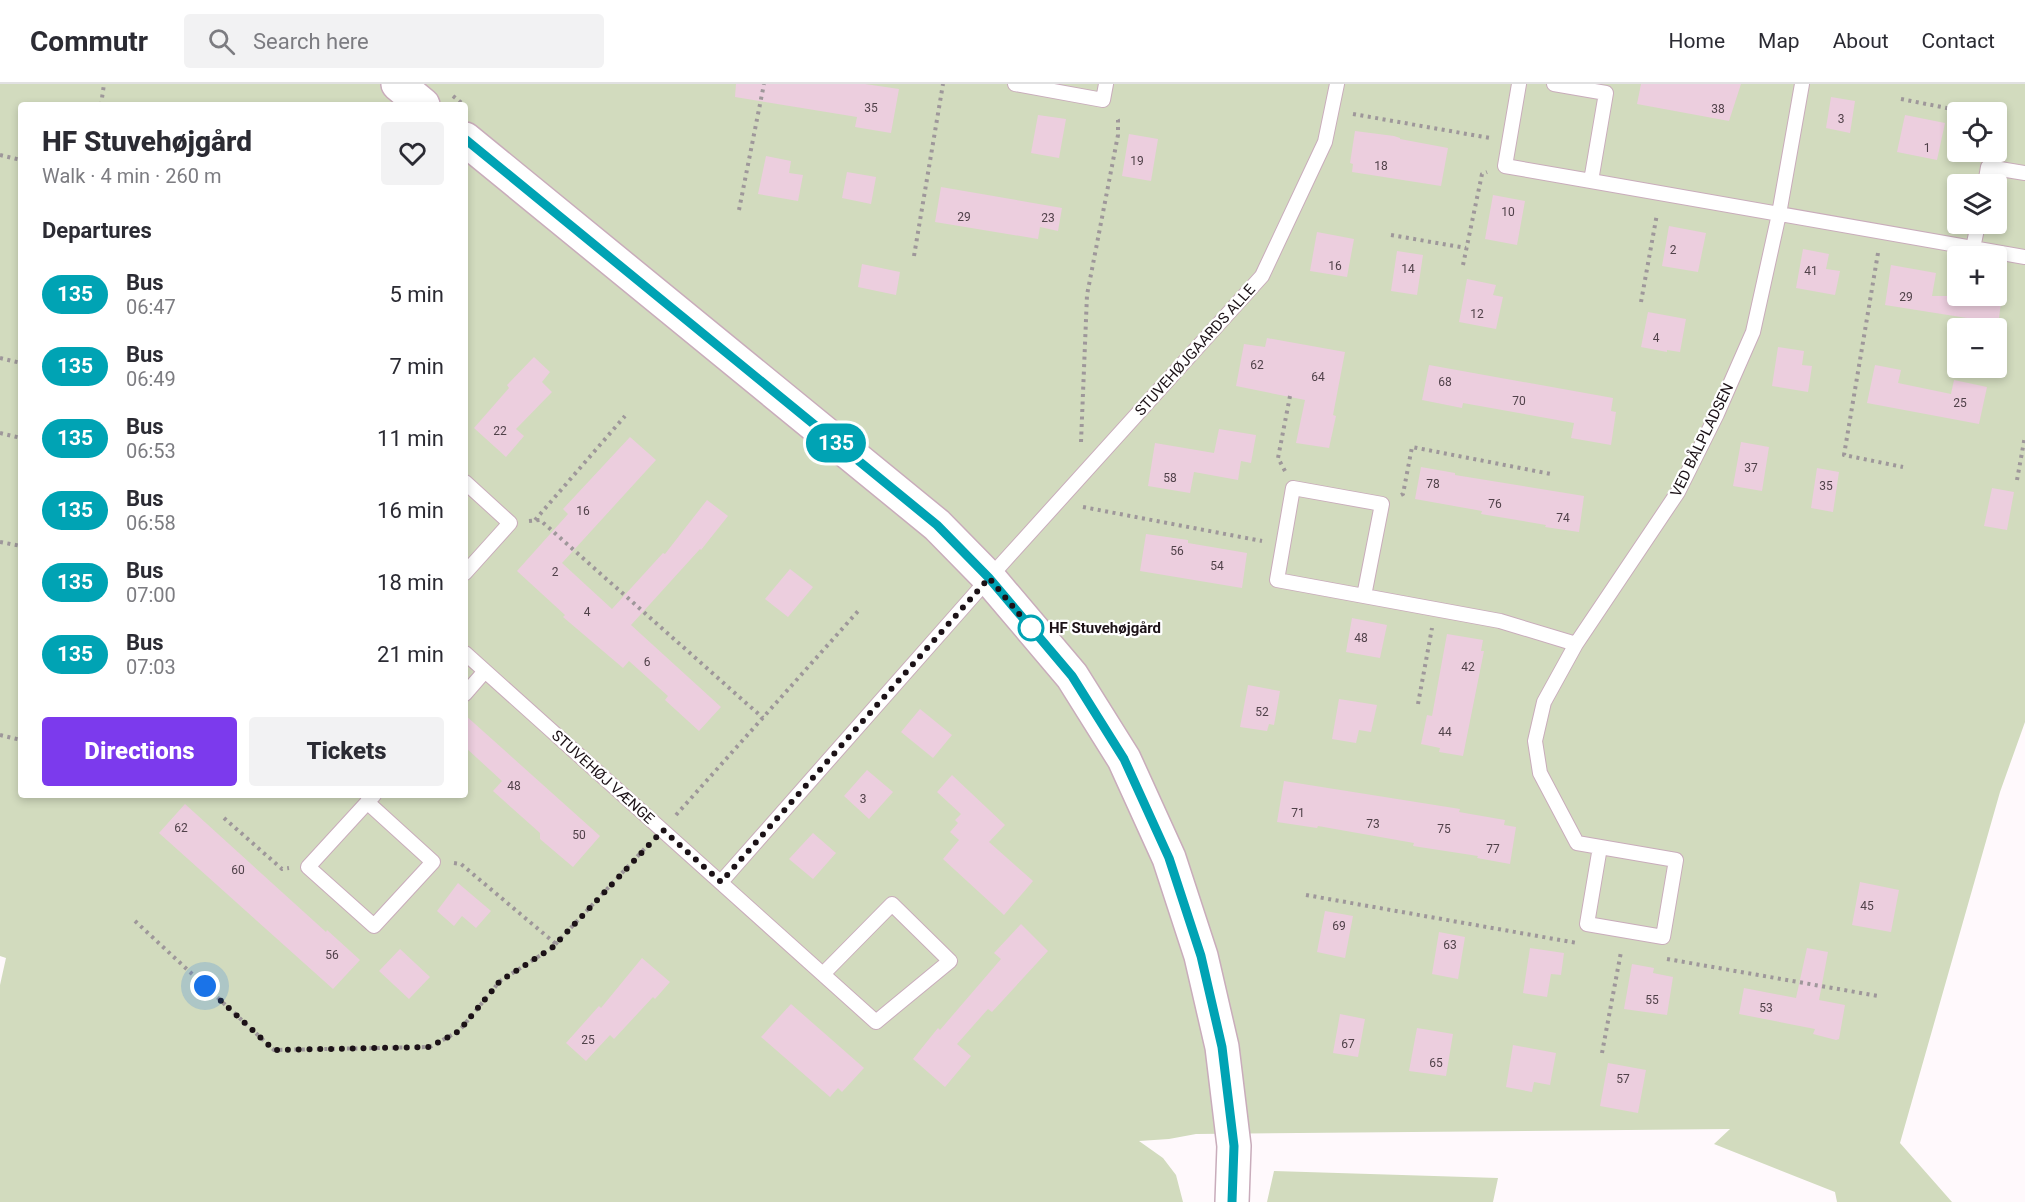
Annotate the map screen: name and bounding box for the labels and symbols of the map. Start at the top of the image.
house number: 35 [864,101,878,115]
house number: 38 [1711,102,1725,116]
house number: 3 [1838,112,1844,126]
house number: 1 [1924,141,1930,155]
house number: 19 [1130,154,1144,168]
house number: 18 [1374,159,1388,173]
house number: 10 [1501,205,1515,219]
house number: 29 [957,210,971,224]
house number: 23 [1041,211,1055,225]
house number: 2 [1670,243,1677,257]
house number: 16 [1328,259,1342,273]
house number: 14 [1401,262,1415,276]
house number: 41 [1804,264,1818,278]
street label: STUVEHØJGAARDS ALLE [1131,280,1259,420]
house number: 29 [1899,290,1913,304]
house number: 12 [1470,307,1484,321]
house number: 4 [1653,331,1660,345]
house number: 62 [1250,358,1264,372]
house number: 64 [1311,370,1325,384]
house number: 68 [1438,375,1452,389]
street label: VED BÅLPLADSEN [1667,380,1737,500]
house number: 70 [1512,394,1526,408]
house number: 25 [1953,396,1967,410]
house number: 22 [493,424,507,438]
line badge: 135 [802,424,870,462]
house number: 37 [1744,461,1758,475]
house number: 58 [1163,471,1177,485]
house number: 78 [1426,477,1440,491]
house number: 35 [1819,479,1833,493]
house number: 76 [1488,497,1502,511]
house number: 16 [576,504,590,518]
house number: 74 [1556,511,1570,525]
house number: 56 [1170,544,1184,558]
house number: 54 [1210,559,1224,573]
house number: 2 [552,565,559,579]
house number: 4 [584,605,591,619]
marker: HF Stuvehøjgård [1018,615,1044,641]
place label: HF Stuvehøjgård [1049,619,1161,637]
house number: 48 [1354,631,1368,645]
house number: 6 [644,655,651,669]
house number: 42 [1461,660,1475,674]
house number: 52 [1255,705,1269,719]
house number: 44 [1438,725,1452,739]
street label: STUVEHØJ VÆNGE [548,726,658,828]
house number: 48 [507,779,521,793]
house number: 3 [860,792,866,806]
house number: 71 [1291,806,1305,820]
house number: 73 [1366,817,1380,831]
house number: 62 [174,821,188,835]
house number: 75 [1437,822,1451,836]
house number: 50 [572,828,586,842]
house number: 77 [1486,842,1500,856]
house number: 60 [231,863,245,877]
house number: 45 [1860,899,1874,913]
house number: 69 [1332,919,1346,933]
house number: 63 [1443,938,1457,952]
house number: 56 [325,948,339,962]
your location [190,971,220,1001]
house number: 55 [1645,993,1659,1007]
house number: 53 [1759,1001,1773,1015]
house number: 25 [581,1033,595,1047]
house number: 67 [1341,1037,1355,1051]
house number: 65 [1429,1056,1443,1070]
house number: 57 [1616,1072,1630,1086]

